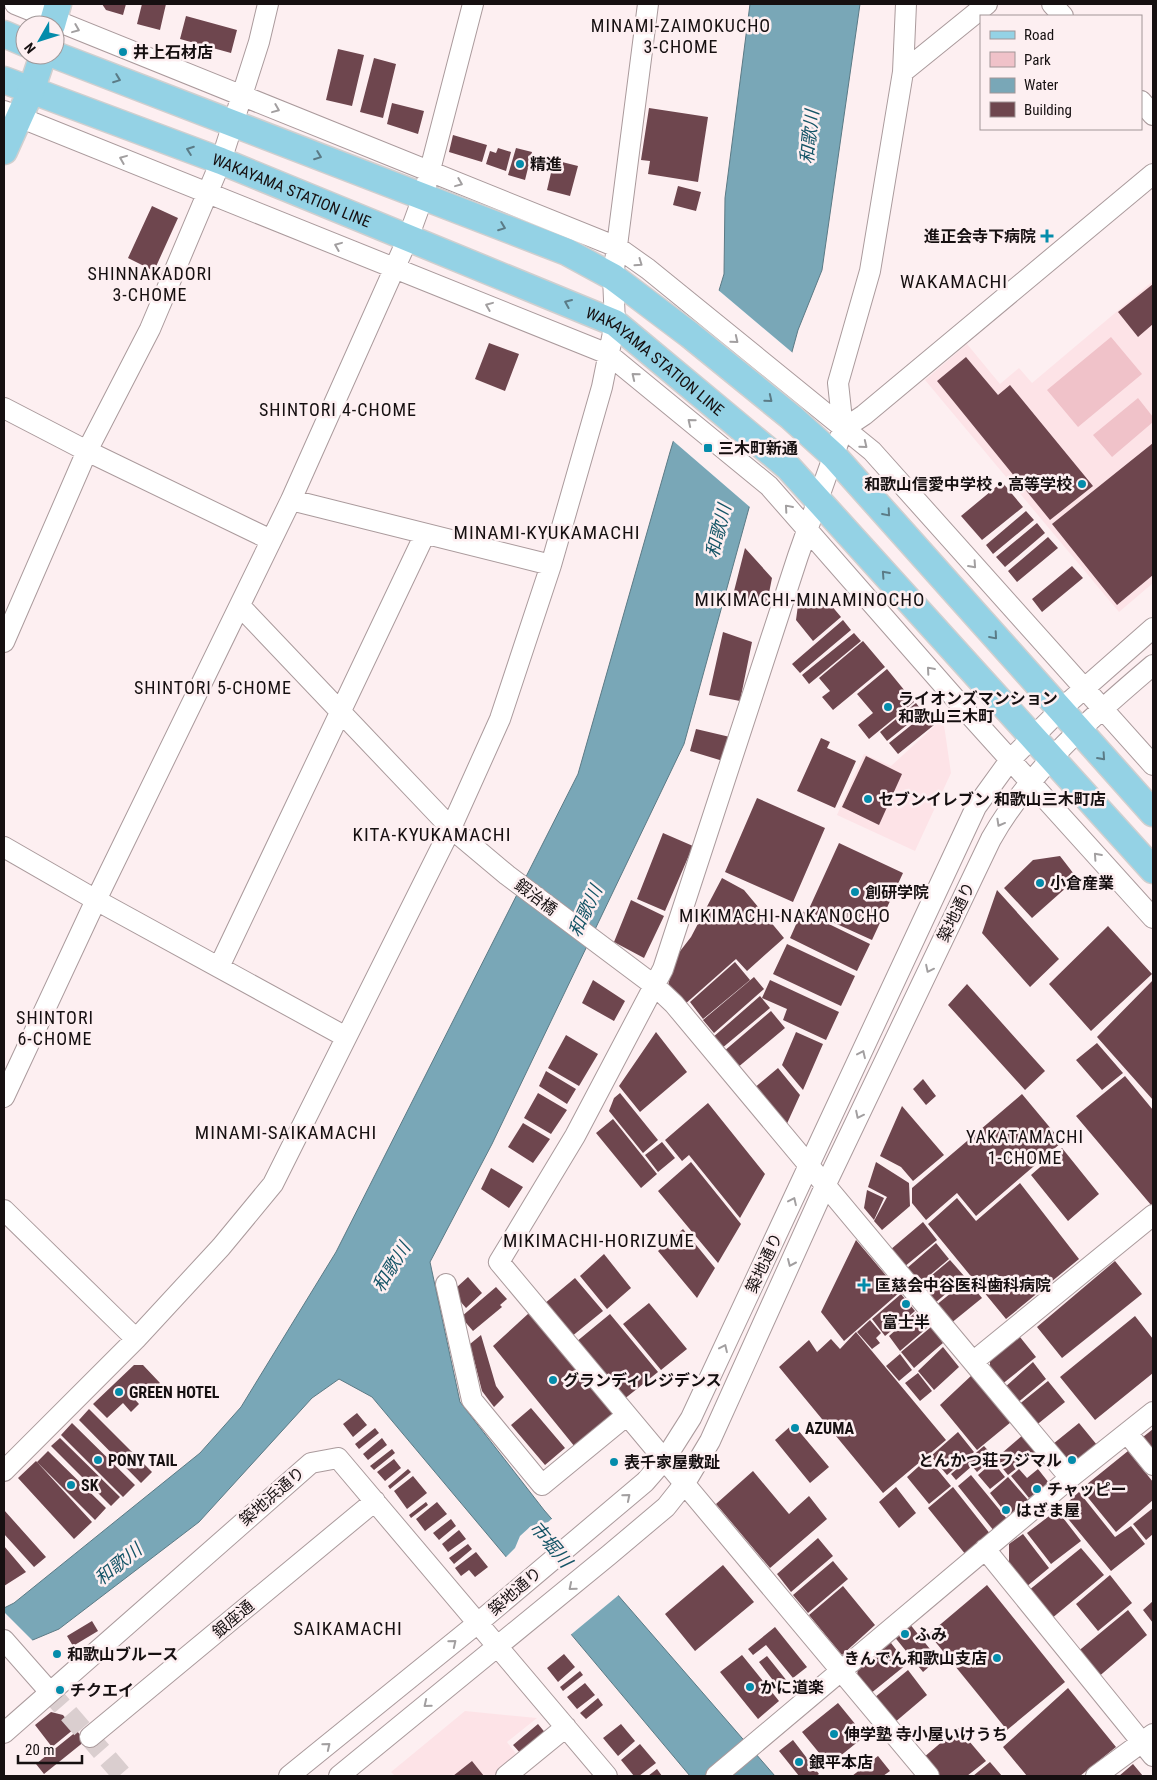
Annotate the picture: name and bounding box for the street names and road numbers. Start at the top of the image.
street label: WAKAYAMA STATION LINE [210,149,374,231]
street label: WAKAYAMA STATION LINE [583,303,728,419]
street label: 鍜治橋 [511,875,561,919]
street label: 築地通り [933,879,979,945]
street label: 築地通り [742,1230,786,1296]
street label: 築地浜通り [236,1463,308,1529]
street label: 築地通り [485,1563,545,1619]
street label: 銀座通 [209,1596,257,1642]

